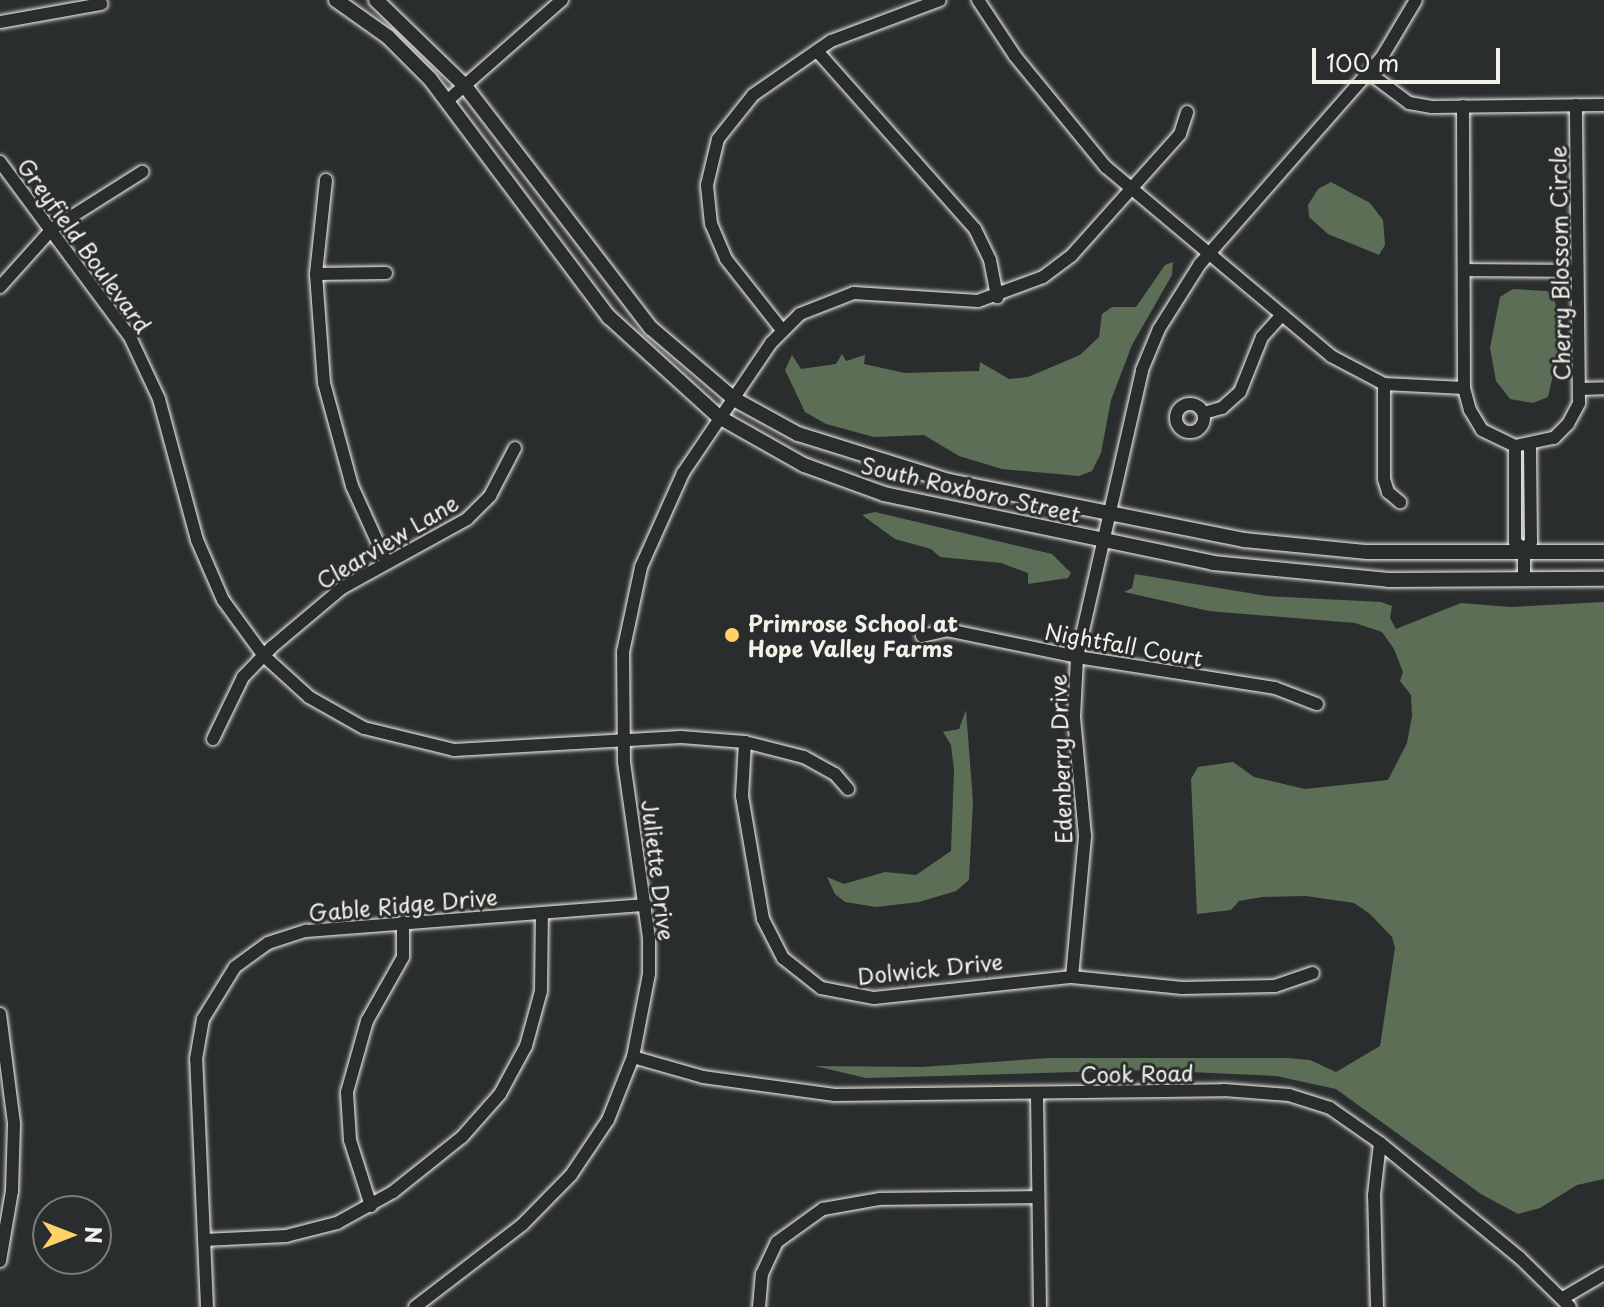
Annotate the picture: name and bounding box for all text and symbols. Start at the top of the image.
scale bar [1316,32,1504,82]
text: 100 m [1326,44,1399,80]
street label: Cherry Blossom Circle [1544,144,1574,382]
street label: Greyfield Boulevard [13,153,157,337]
street label: South Roxboro Street [858,451,1084,527]
street label: Clearview Lane [311,488,463,594]
place label: Primrose School at Hope Valley Farms [748,609,959,660]
street label: Nightfall Court [1043,617,1205,671]
marker: Primrose School at Hope Valley Farms [723,626,741,644]
street label: Edenberry Drive [1044,674,1076,844]
street label: Juliette Drive [637,798,681,942]
street label: Gable Ridge Drive [306,883,500,925]
street label: Dolwick Drive [856,947,1004,989]
street label: Cook Road [1080,1059,1194,1087]
north arrow [32,1195,112,1275]
text: N [78,1226,111,1244]

